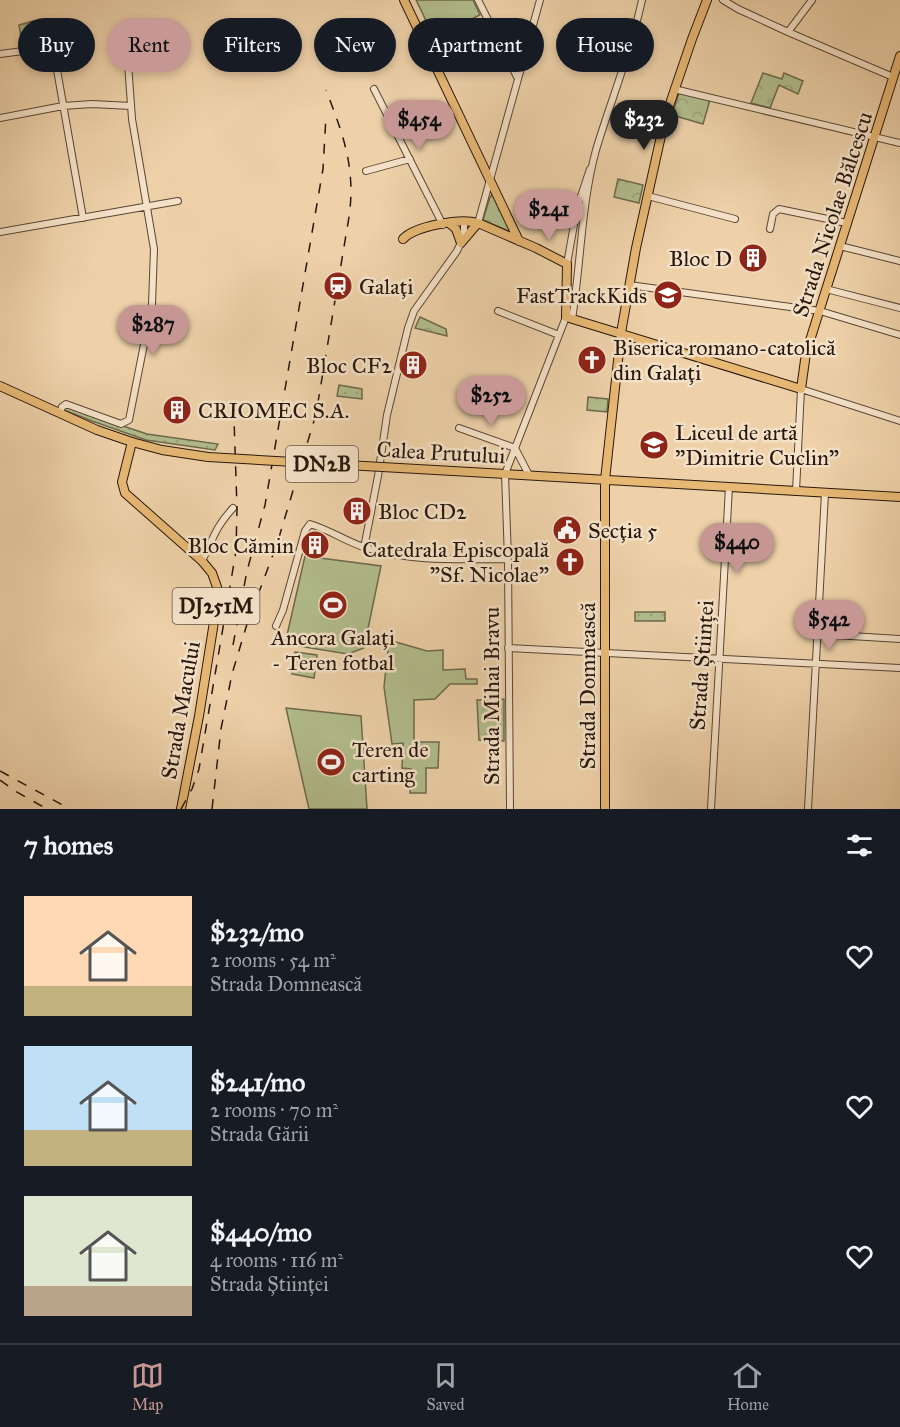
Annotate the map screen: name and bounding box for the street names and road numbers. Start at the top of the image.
street label: Strada Nicolae Bălcescu [787,108,879,320]
street label: Calea Prutului [376,436,506,469]
road number: DN2B [286,446,358,482]
road number: DJ251M [172,588,260,624]
street label: Strada Științei [683,599,720,731]
street label: Strada Domnească [574,602,601,770]
street label: Strada Mihai Bravu [478,607,505,785]
street label: Strada Macului [155,639,206,781]

